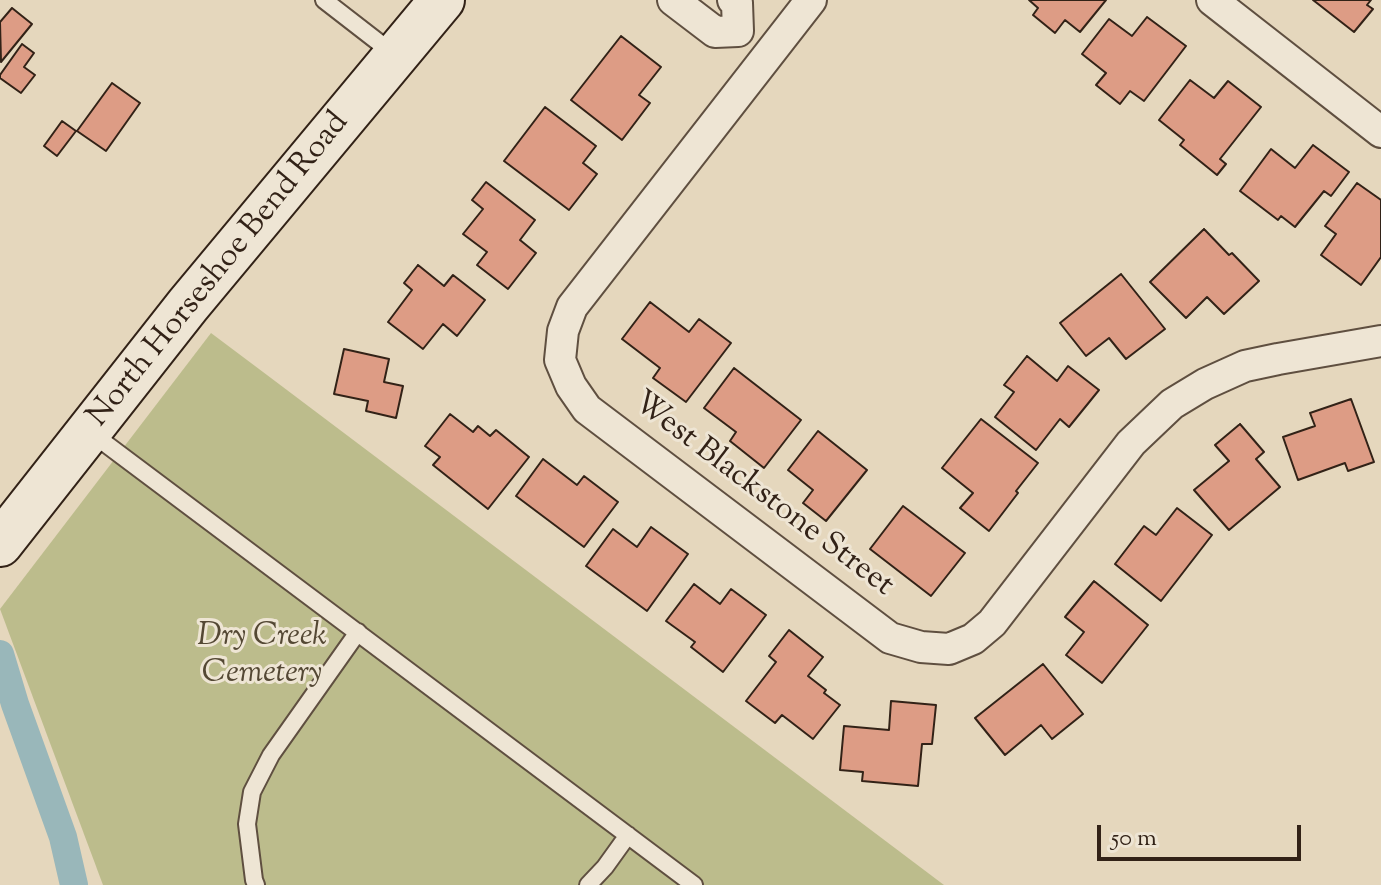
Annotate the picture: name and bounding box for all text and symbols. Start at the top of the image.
street label: North Horseshoe Bend Road [81,106,359,436]
street label: West Blackstone Street [624,385,900,607]
park label: Dry Creek Cemetery [197,620,327,695]
scale bar [1101,809,1305,859]
text: 50 m [1111,822,1157,856]

